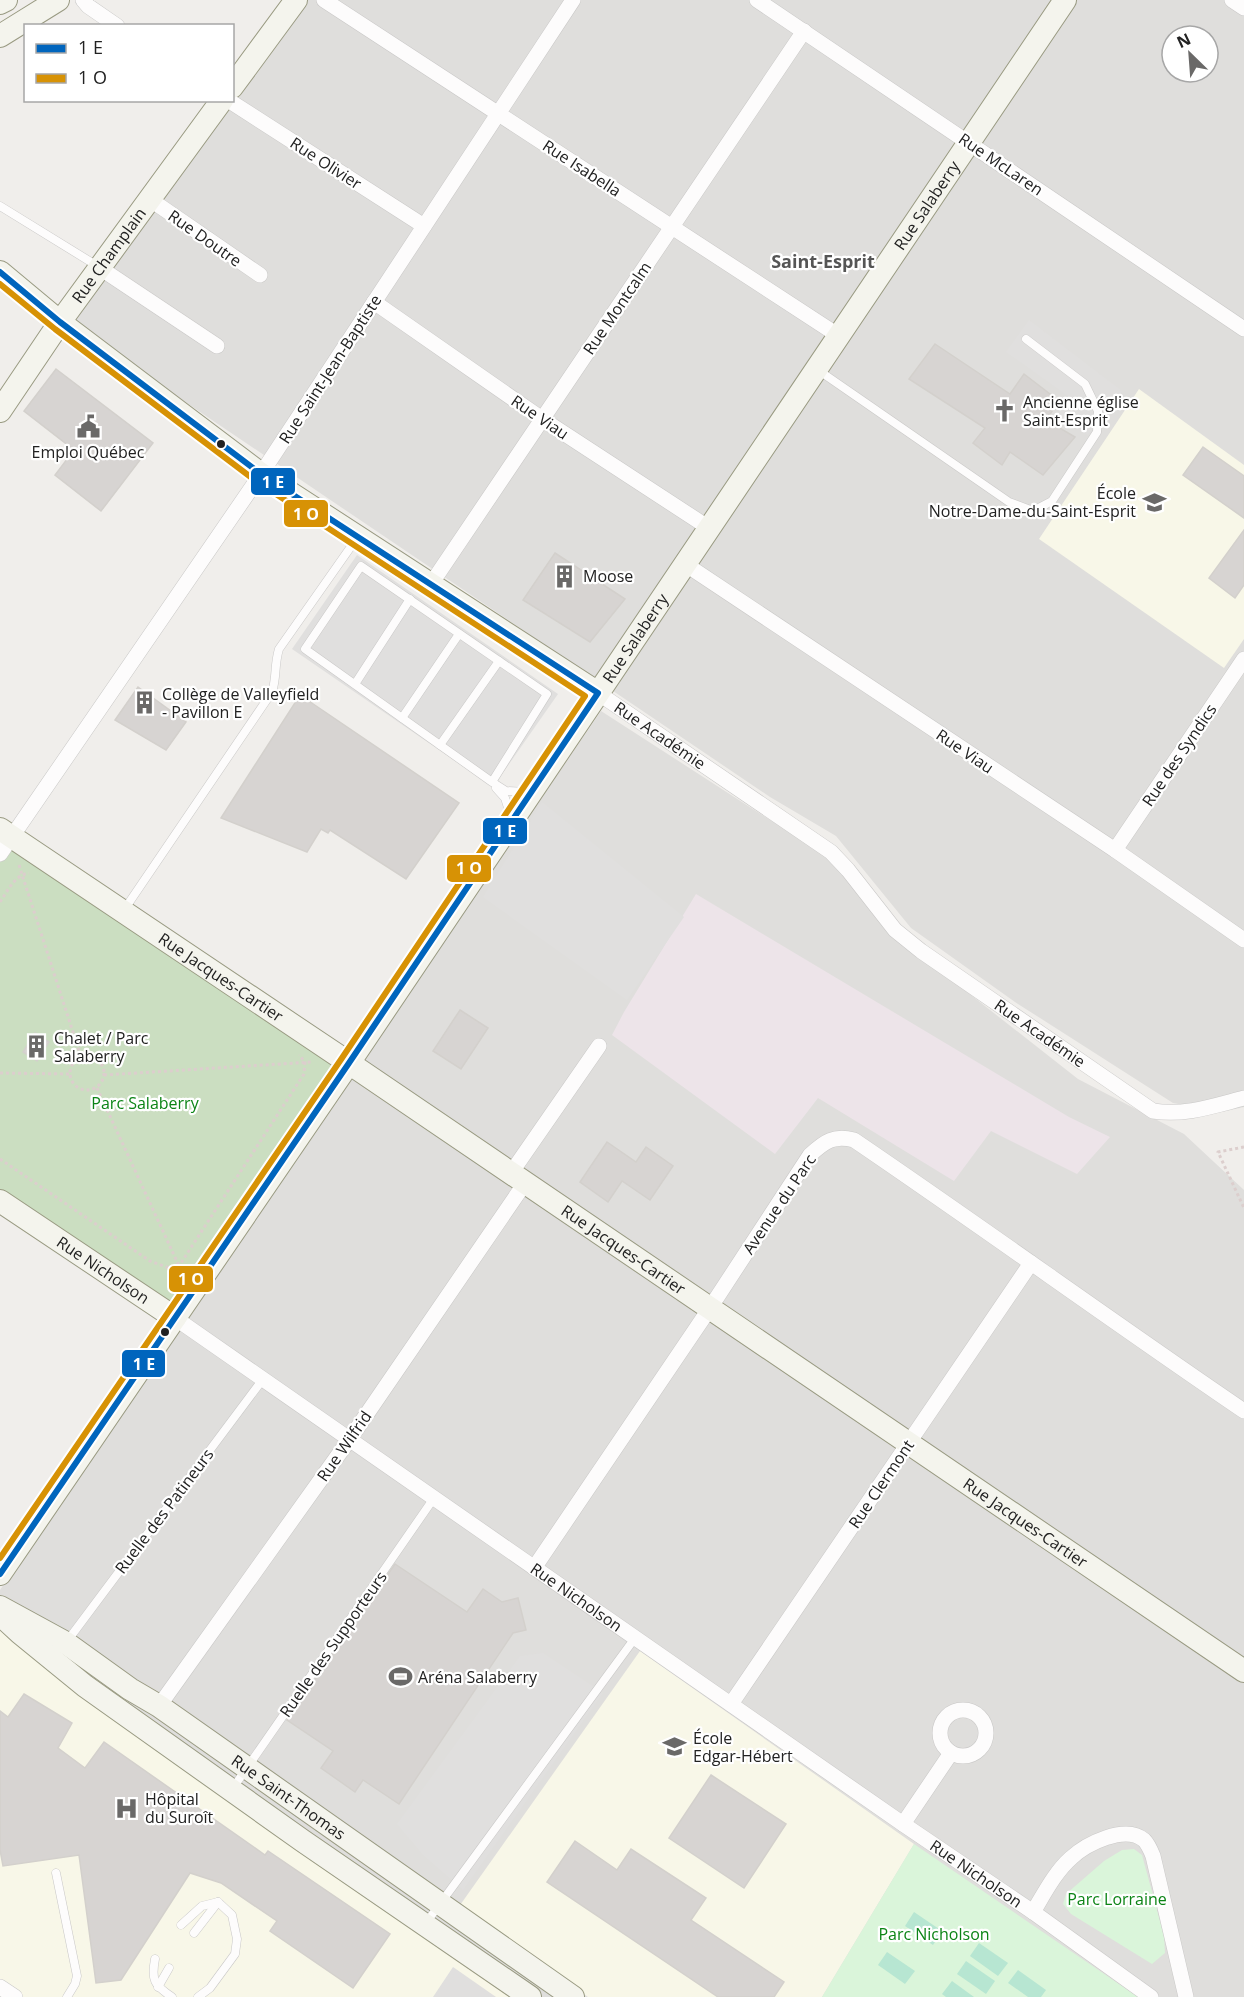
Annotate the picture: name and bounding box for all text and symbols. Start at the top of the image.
legend [24,24,234,102]
north arrow [1160,24,1220,84]
text: N [1173,28,1194,53]
text: 1 E [78,35,103,59]
text: 1 O [78,65,107,89]
street label: Rue McLaren [954,128,1048,200]
street label: Rue Olivier [286,132,366,195]
street label: Rue Isabella [538,134,626,202]
street label: Rue Salaberry [889,155,965,254]
street label: Rue Champlain [67,203,151,307]
street label: Rue Doutre [164,205,246,271]
district label: Saint-Esprit [771,249,875,273]
street label: Rue Montcalm [578,257,656,359]
street label: Rue Saint-Jean-Baptiste [274,290,386,448]
street label: Rue Viau [507,390,573,444]
place label: Ancienne église Saint-Esprit [1023,391,1139,431]
church icon: Ancienne église Saint-Esprit [992,398,1018,424]
public building icon: Emploi Québec [75,414,101,440]
unlabelled marker [215,438,227,450]
place label: Emploi Québec [31,441,145,463]
line badge: 1 E [250,467,296,496]
text: 1 E [262,471,284,493]
place label: École Notre-Dame-du-Saint-Esprit [929,482,1136,522]
school or university icon: École Notre-Dame-du-Saint-Esprit [1141,489,1167,515]
line badge: 1 O [283,499,329,528]
text: 1 O [293,503,319,525]
building icon: Moose [552,563,578,589]
place label: Moose [583,565,633,587]
street label: Rue Salaberry [597,588,674,687]
place label: Collège de Valleyfield - Pavillon E [162,683,319,723]
building icon: Collège de Valleyfield - Pavillon E [131,690,157,716]
street label: Rue Académie [610,696,710,774]
street label: Rue des Syndics [1137,699,1221,811]
street label: Rue Viau [932,724,998,778]
line badge: 1 E [482,817,528,845]
text: 1 E [494,820,516,842]
line badge: 1 O [446,854,492,883]
text: 1 O [456,857,482,879]
street label: Rue Jacques-Cartier [154,927,288,1027]
street label: Rue Académie [990,994,1090,1072]
place label: Chalet / Parc Salaberry [54,1027,149,1067]
building icon: Chalet / Parc Salaberry [23,1034,49,1060]
park label: Parc Salaberry [91,1092,200,1114]
street label: Avenue du Parc [737,1149,821,1258]
street label: Rue Jacques-Cartier [557,1199,690,1300]
street label: Rue Nicholson [52,1231,154,1309]
line badge: 1 O [168,1265,214,1293]
text: 1 O [178,1268,204,1290]
unlabelled marker [159,1326,171,1338]
line badge: 1 E [121,1349,166,1378]
text: 1 E [133,1353,155,1375]
street label: Rue Wilfrid [312,1406,376,1486]
street label: Rue Clermont [843,1435,919,1533]
street label: Ruelle des Patineurs [110,1444,218,1578]
street label: Rue Jacques-Cartier [959,1472,1092,1573]
street label: Rue Nicholson [526,1557,627,1637]
street label: Ruelle des Supporteurs [274,1567,392,1721]
sports icon: Aréna Salaberry [387,1664,413,1690]
place label: Aréna Salaberry [418,1666,538,1688]
place label: École Edgar-Hébert [693,1727,793,1767]
school or university icon: École Edgar-Hébert [662,1734,688,1760]
street label: Rue Saint-Thomas [227,1749,350,1845]
place label: Hôpital du Suroît [145,1788,214,1828]
hospital icon: Hôpital du Suroît [114,1795,140,1821]
street label: Rue Nicholson [926,1834,1027,1913]
park label: Parc Lorraine [1067,1888,1167,1910]
park label: Parc Nicholson [878,1923,990,1945]

